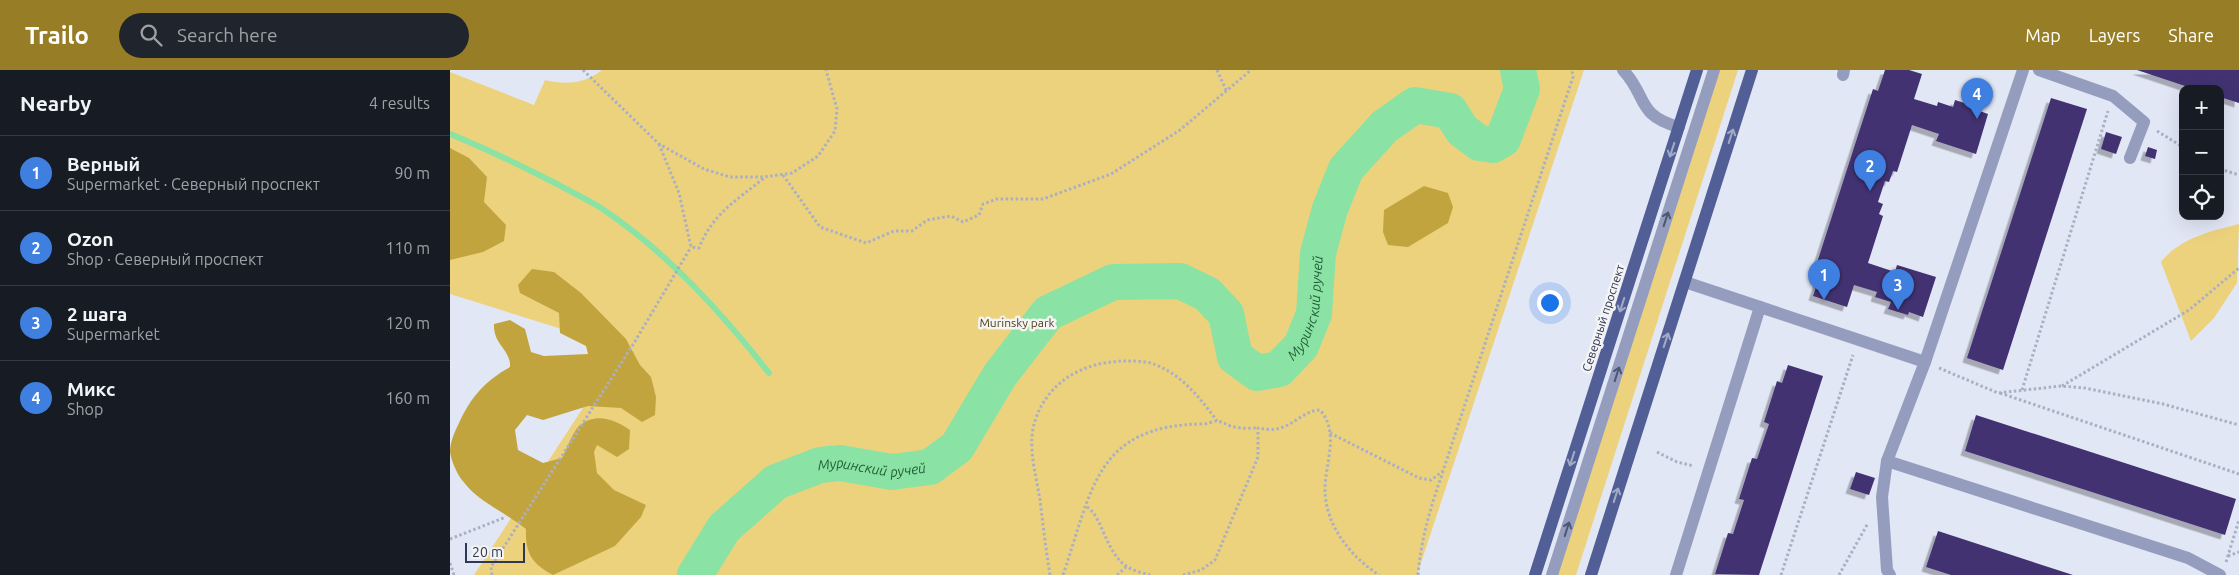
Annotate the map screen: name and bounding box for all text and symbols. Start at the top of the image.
search box [119,13,469,58]
icon: search [137,21,165,49]
text: Trailo [25,22,89,49]
text: Search here [177,24,278,46]
text: Map [2025,25,2061,45]
text: Layers [2089,25,2140,45]
text: Share [2168,25,2214,45]
pin: 4 [1961,78,1993,119]
map controls [2179,85,2224,220]
button: + [2179,85,2224,130]
text: Nearby [20,91,91,115]
text: 4 results [369,94,430,112]
one-way arrow [1727,128,1737,144]
button: − [2179,130,2224,175]
one-way arrow [1666,142,1676,158]
pin: 2 [1854,150,1886,191]
text: Верный [67,153,140,175]
text: 1 [31,164,41,182]
text: 90 m [394,164,430,182]
text: Supermarket · Северный проспект [67,175,320,193]
button: locate [2179,175,2224,220]
one-way arrow [1662,211,1672,227]
text: Ozon [67,228,114,250]
text: 2 [31,239,41,257]
text: 110 m [385,239,430,257]
text: Shop · Северный проспект [67,250,263,268]
water label: Муринский ручей [1284,255,1326,363]
pin: 1 [1808,259,1840,300]
street label: Северный проспект [1580,262,1627,373]
pin: 3 [1882,269,1914,310]
your location [1537,290,1563,316]
one-way arrow [1617,296,1626,312]
text: 2 шага [67,303,127,325]
text: 3 [31,314,41,332]
text: 120 m [385,314,430,332]
park label: Murinsky park [979,316,1055,329]
text: Supermarket [67,325,160,343]
one-way arrow [1661,333,1671,349]
one-way arrow [1612,366,1622,382]
text: Микс [67,378,115,400]
text: 4 [31,389,41,407]
text: 160 m [385,389,430,407]
text: Shop [67,400,103,418]
one-way arrow [1567,451,1576,466]
water label: Муринский ручей [817,455,927,480]
one-way arrow [1612,488,1622,504]
one-way arrow [1563,521,1572,537]
scale bar [465,540,525,563]
text: 20 m [472,544,503,560]

